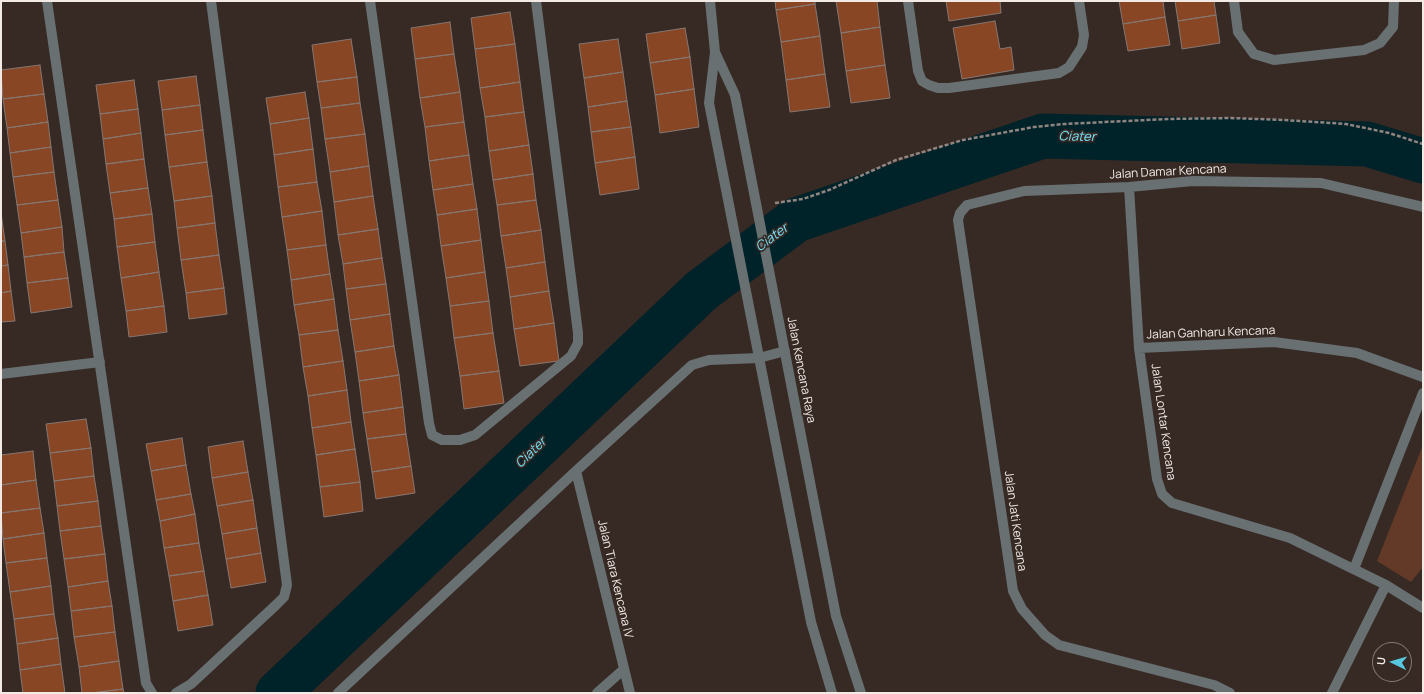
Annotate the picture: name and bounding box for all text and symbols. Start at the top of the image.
water label: Ciater [1058,129,1096,145]
street label: Jalan Damar Kencana [1109,162,1227,182]
water label: Ciater [753,221,791,255]
street label: Jalan Kencana Raya [784,316,818,424]
street label: Jalan Ganharu Kencana [1146,324,1276,342]
street label: Jalan Lontar Kencana [1148,363,1178,481]
water label: Ciater [512,435,550,471]
street label: Jalan Jati Kencana [1001,470,1029,572]
street label: Jalan Tiara Kencana IV [594,518,636,640]
north arrow [1372,642,1412,682]
text: U [1373,656,1388,666]

